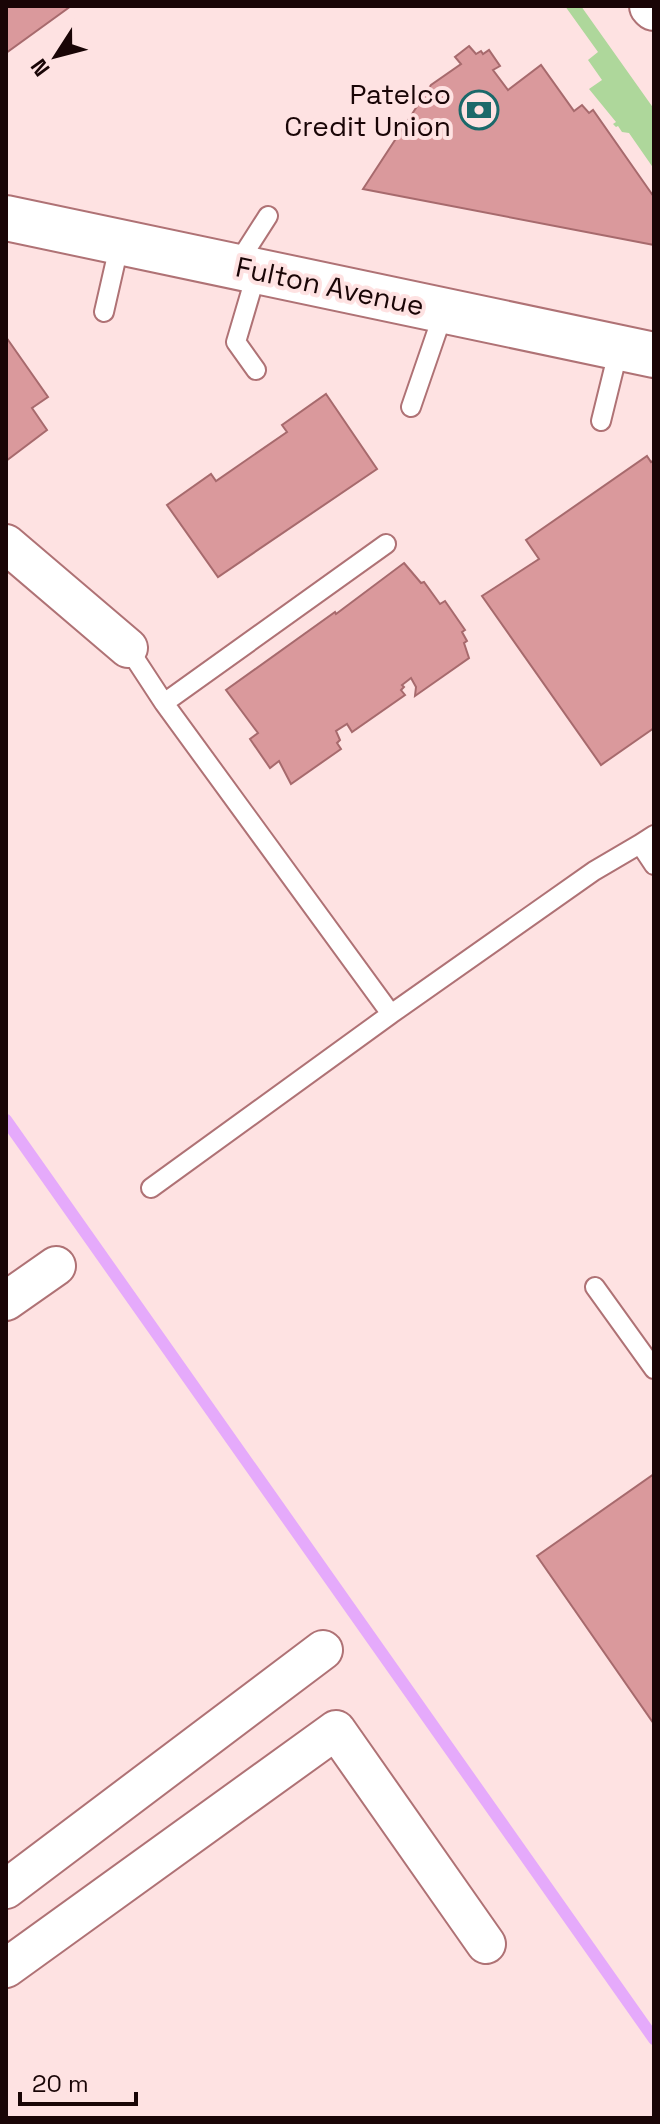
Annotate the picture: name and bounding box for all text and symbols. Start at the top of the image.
north arrow [16,16,96,96]
text: N [24,54,55,82]
place label: Patelco Credit Union [284,76,451,144]
bank icon: Patelco Credit Union [458,89,500,131]
street label: Fulton Avenue [233,248,427,324]
scale bar [20,2056,136,2106]
text: 20 m [32,2068,89,2099]

